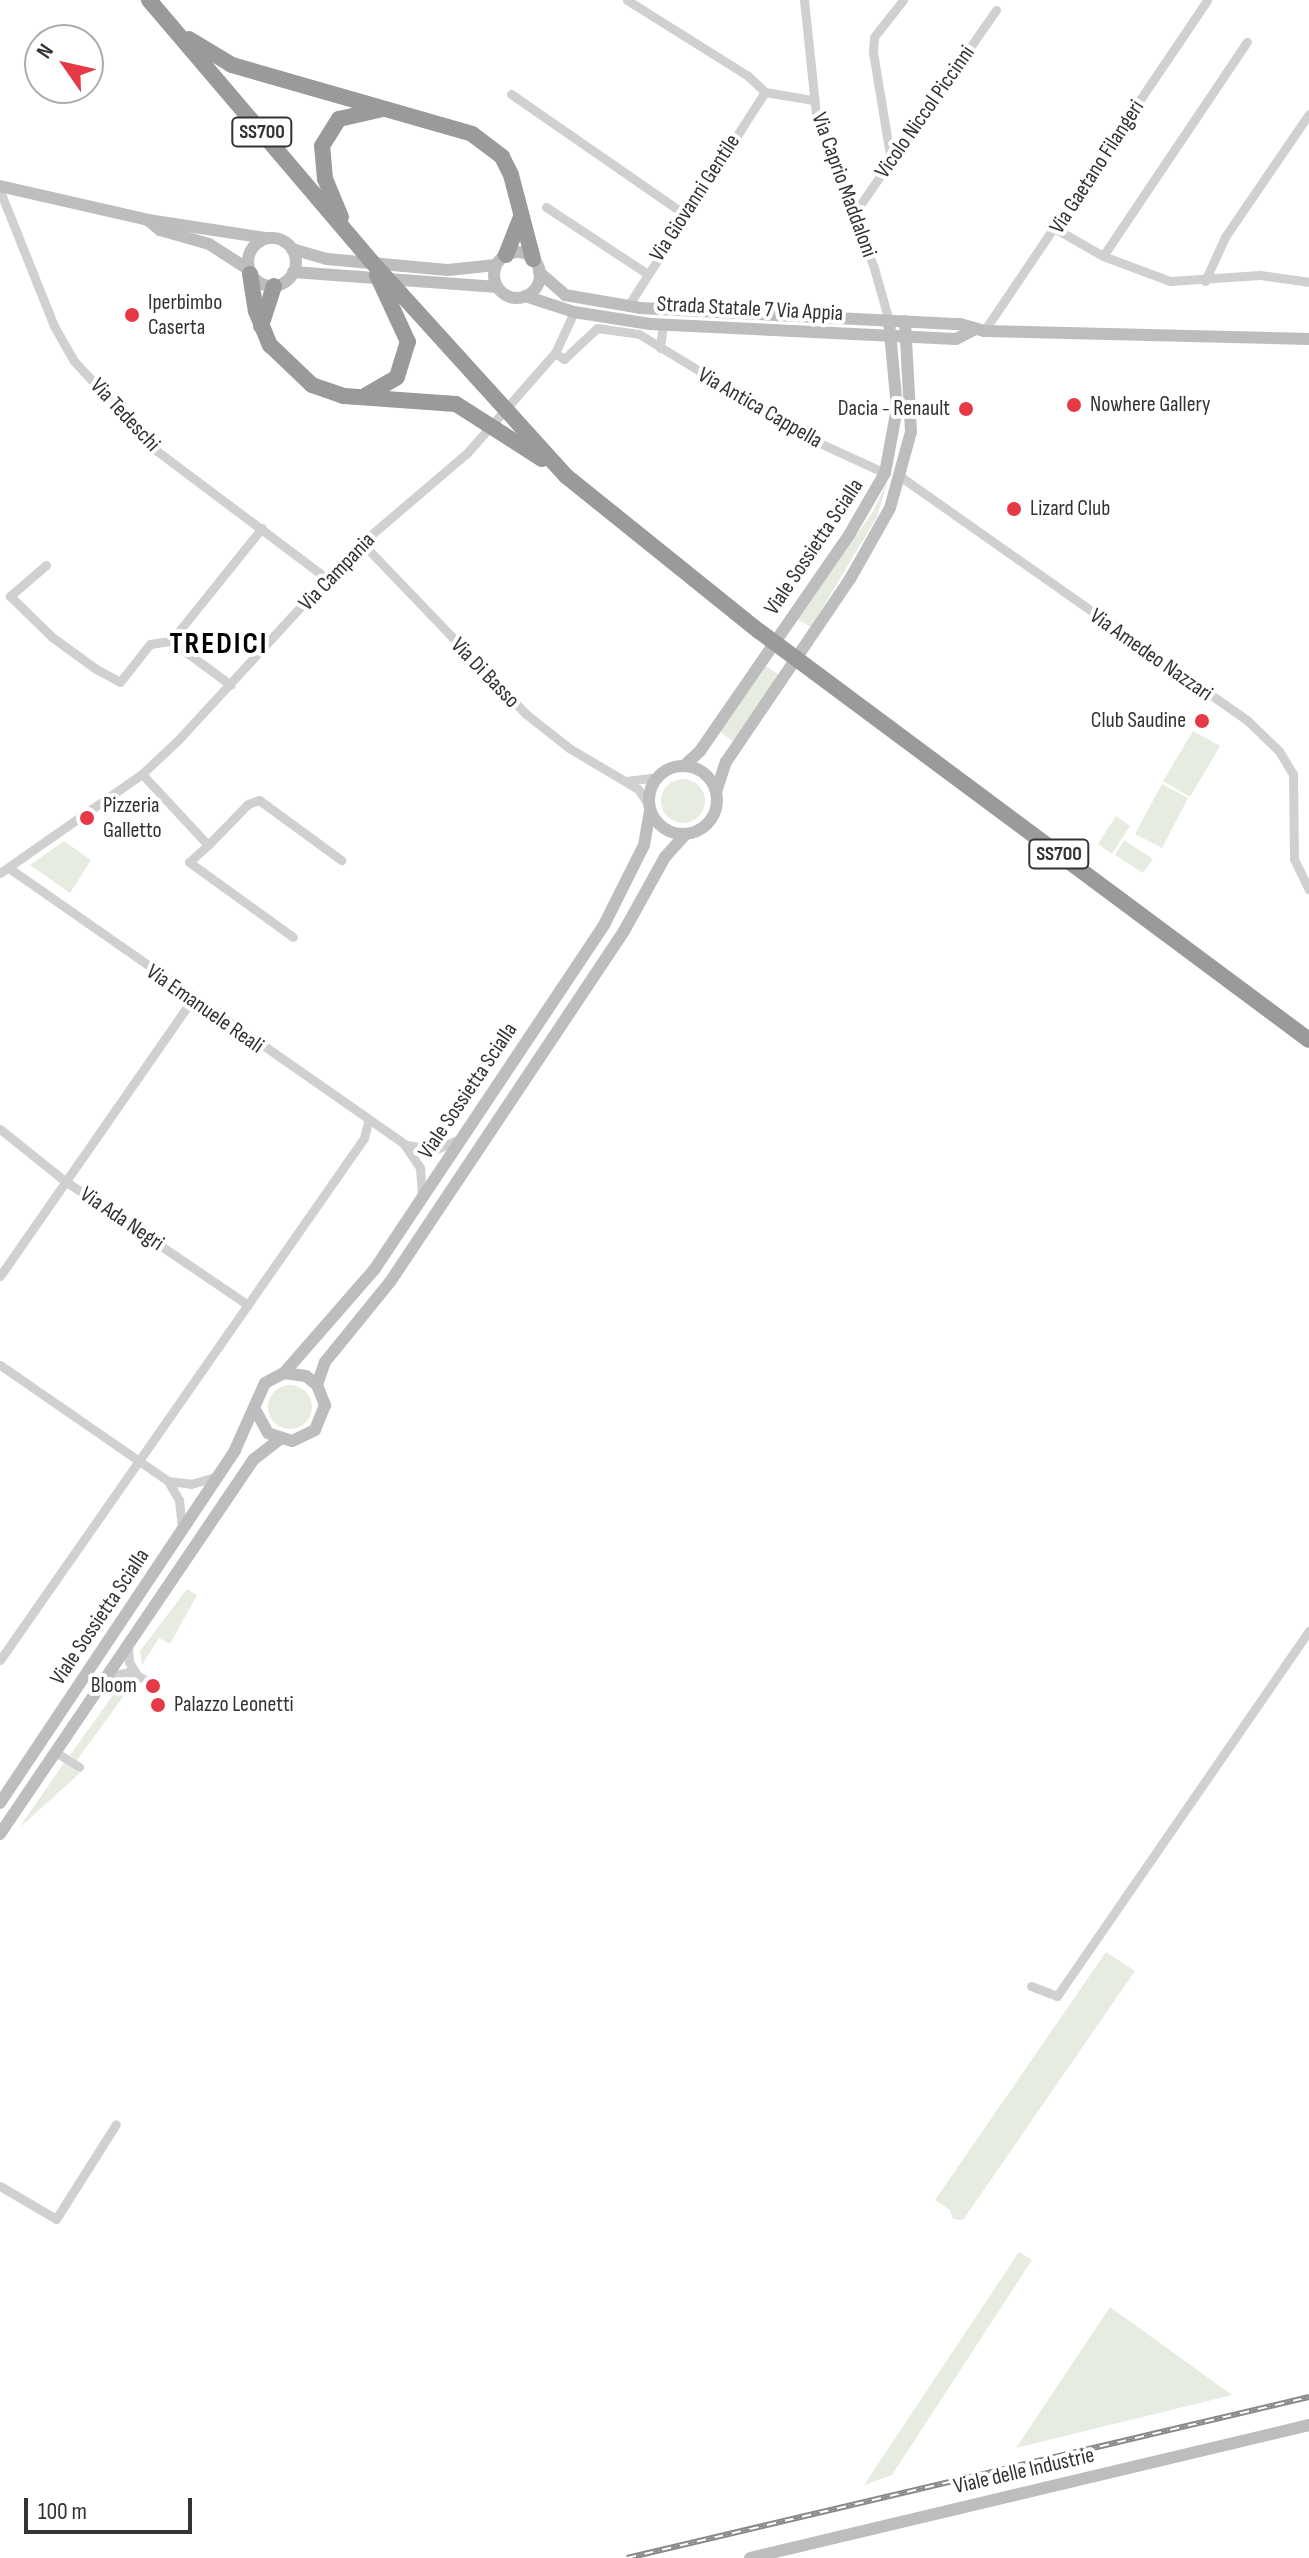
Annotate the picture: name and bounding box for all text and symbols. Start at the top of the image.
north arrow [24,24,104,104]
text: N [31,39,60,64]
street label: Vicolo Niccol Piccinni [869,41,981,183]
street label: Via Gaetano Filangeri [1044,95,1150,239]
street label: Via Caprio Maddaloni [806,109,882,261]
road number: SS700 [230,116,294,148]
street label: Via Giovanni Gentile [644,129,746,267]
place label: Iperbimbo Caserta [148,289,222,340]
street label: Strada Statale 7 Via Appia [656,291,844,327]
marker: Iperbimbo Caserta [123,306,141,324]
street label: Via Antica Cappella [693,362,827,454]
street label: Via Tedeschi [84,373,166,457]
place label: Nowhere Gallery [1090,392,1211,418]
place label: Dacia - Renault [838,396,950,422]
marker: Nowhere Gallery [1065,396,1083,414]
marker: Dacia - Renault [957,400,975,418]
street label: Viale Sossietta Scialla [759,474,869,620]
place label: Lizard Club [1030,496,1110,522]
marker: Lizard Club [1005,500,1023,518]
street label: Via Campania [293,527,381,617]
street label: Via Amedeo Nazzari [1085,603,1217,707]
district label: TREDICI [169,626,269,662]
street label: Via Di Basso [445,632,525,714]
place label: Club Saudine [1091,708,1186,734]
marker: Club Saudine [1193,712,1211,730]
place label: Pizzeria Galletto [103,792,162,844]
marker: Pizzeria Galletto [78,809,96,827]
road number: SS700 [1027,838,1091,870]
street label: Via Emanuele Reali [141,959,269,1059]
street label: Viale Sossietta Scialla [413,1018,523,1164]
street label: Via Ada Negri [75,1181,169,1257]
street label: Viale Sossietta Scialla [45,1544,155,1690]
place label: Bloom [91,1673,137,1699]
marker: Bloom [144,1677,162,1695]
place label: Palazzo Leonetti [174,1692,294,1718]
marker: Palazzo Leonetti [149,1696,167,1714]
street label: Viale delle Industrie [951,2442,1097,2500]
scale bar [28,2482,196,2532]
text: 100 m [38,2497,87,2526]

